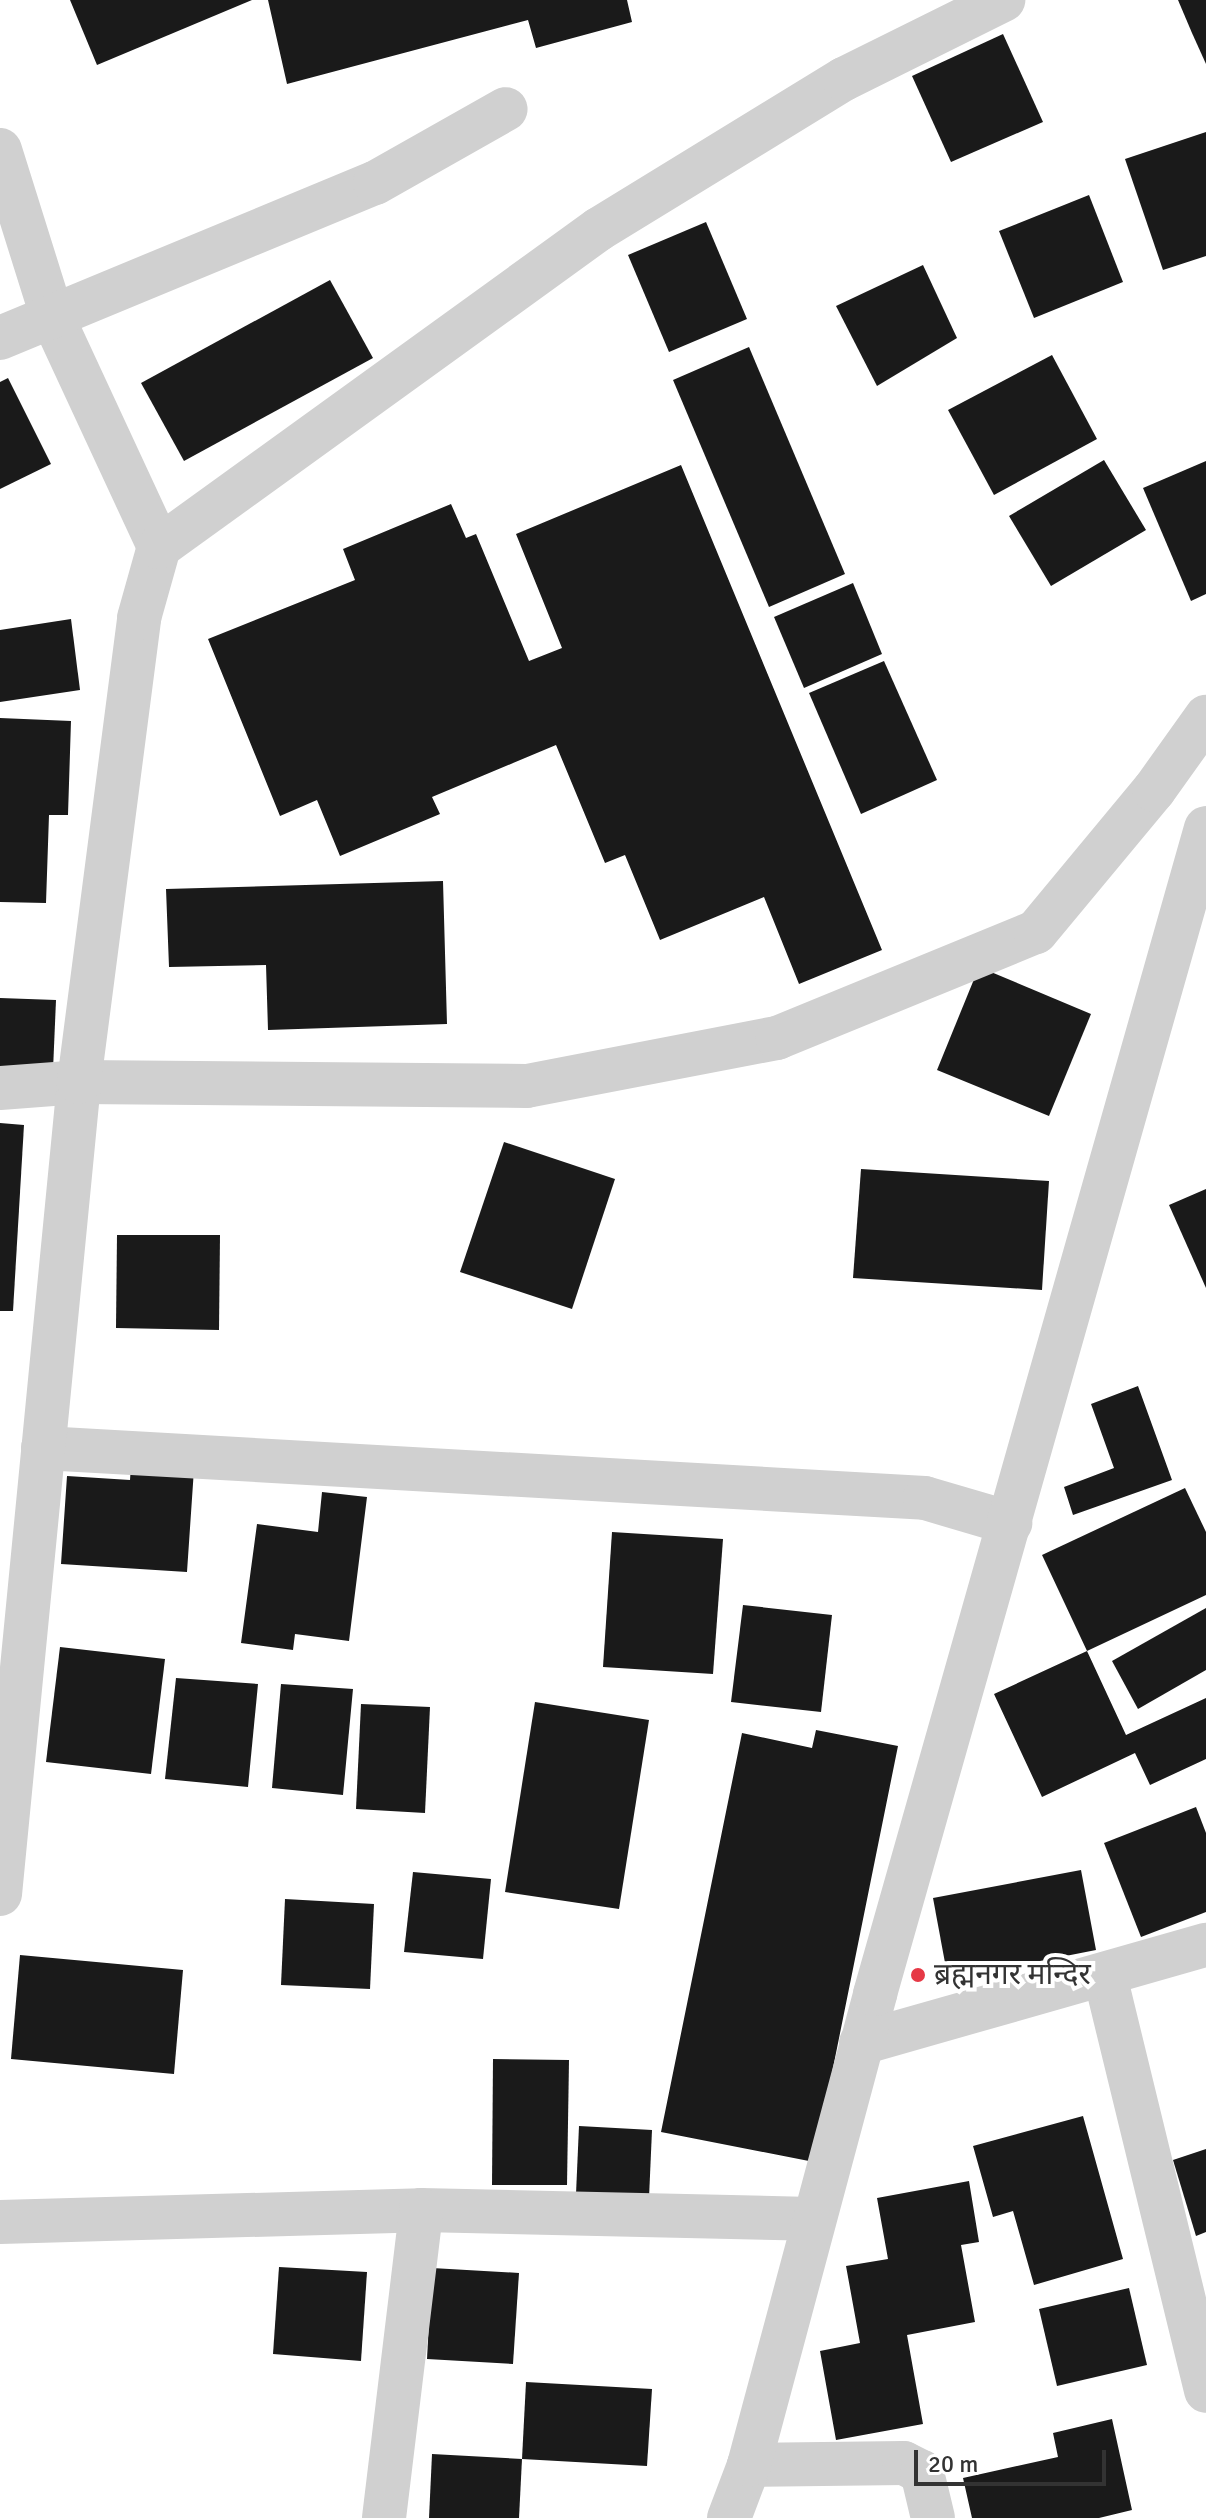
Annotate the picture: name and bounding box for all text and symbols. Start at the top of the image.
place label: ब्रह्मनगर मन्दिर [934,1957,1091,1993]
marker: ब्रह्मनगर मन्दिर [909,1966,927,1984]
scale bar [918,2434,1110,2484]
text: 20 m [928,2449,978,2479]

